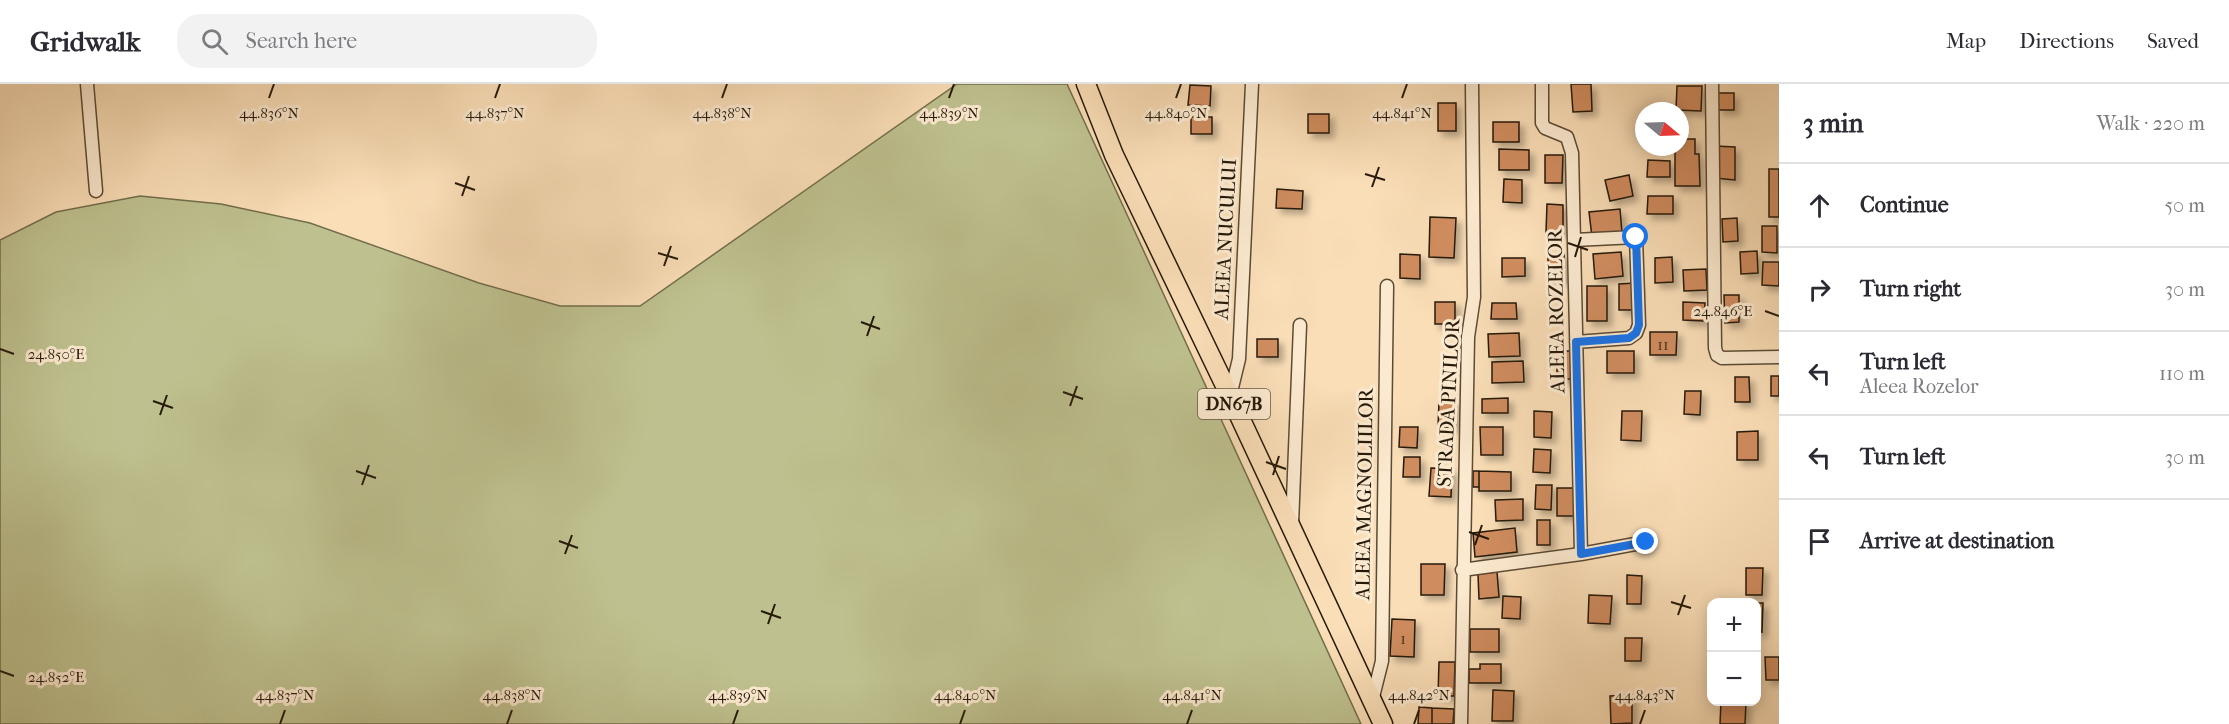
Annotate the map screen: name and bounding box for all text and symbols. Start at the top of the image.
search box [177,14,597,68]
text: Gridwalk [30,25,141,58]
icon: search [198,25,231,58]
text: Search here [246,28,357,54]
text: Map [1946,29,1986,53]
text: Directions [2019,29,2114,53]
text: Saved [2147,29,2199,53]
north arrow [1635,102,1689,156]
text: 44.836°N [239,104,299,122]
text: 44.837°N [466,104,525,122]
text: 44.838°N [692,104,752,122]
text: 44.839°N [919,104,979,122]
text: 44.840°N [1145,104,1208,122]
text: 44.841°N [1372,104,1432,122]
text: 3 min [1803,108,1864,139]
text: Walk · 220 m [2097,112,2205,135]
street label: ALEEA NUCULUI [1210,158,1241,321]
icon: ahead [1803,189,1836,222]
text: Continue [1860,192,1949,218]
text: 50 m [2164,194,2205,217]
route start [1622,223,1648,249]
street label: ALEEA ROZELOR [1544,227,1569,394]
icon: right [1803,273,1836,306]
text: Turn right [1860,276,1961,302]
text: 30 m [2165,278,2205,301]
text: 24.846°E [1694,302,1752,320]
street label: STRADA PINILOR [1433,317,1464,488]
house number: 11 [1657,335,1669,354]
text: 24.850°E [28,345,84,363]
text: Turn left [1860,349,1946,375]
icon: left [1803,357,1836,390]
text: 110 m [2159,362,2205,385]
text: Aleea Rozelor [1860,375,1979,398]
street label: ALEEA MAGNOLIILOR [1351,386,1378,601]
road number: DN67B [1198,389,1270,419]
icon: left [1803,441,1836,474]
text: Turn left [1860,444,1946,470]
text: 30 m [2165,446,2205,469]
icon: arrive [1803,525,1836,558]
route end [1632,528,1658,554]
text: Arrive at destination [1860,528,2054,554]
map controls [1707,598,1761,706]
button: + [1707,598,1761,652]
house number: 1 [1400,629,1406,648]
button: − [1707,652,1761,706]
text: 24.852°E [28,668,84,686]
text: 44.837°N [256,686,315,704]
text: 44.838°N [482,686,542,704]
text: 44.839°N [708,686,768,704]
text: 44.840°N [934,686,997,704]
text: 44.841°N [1162,686,1222,704]
text: 44.842°N [1388,686,1451,704]
text: 44.843°N [1615,686,1676,704]

